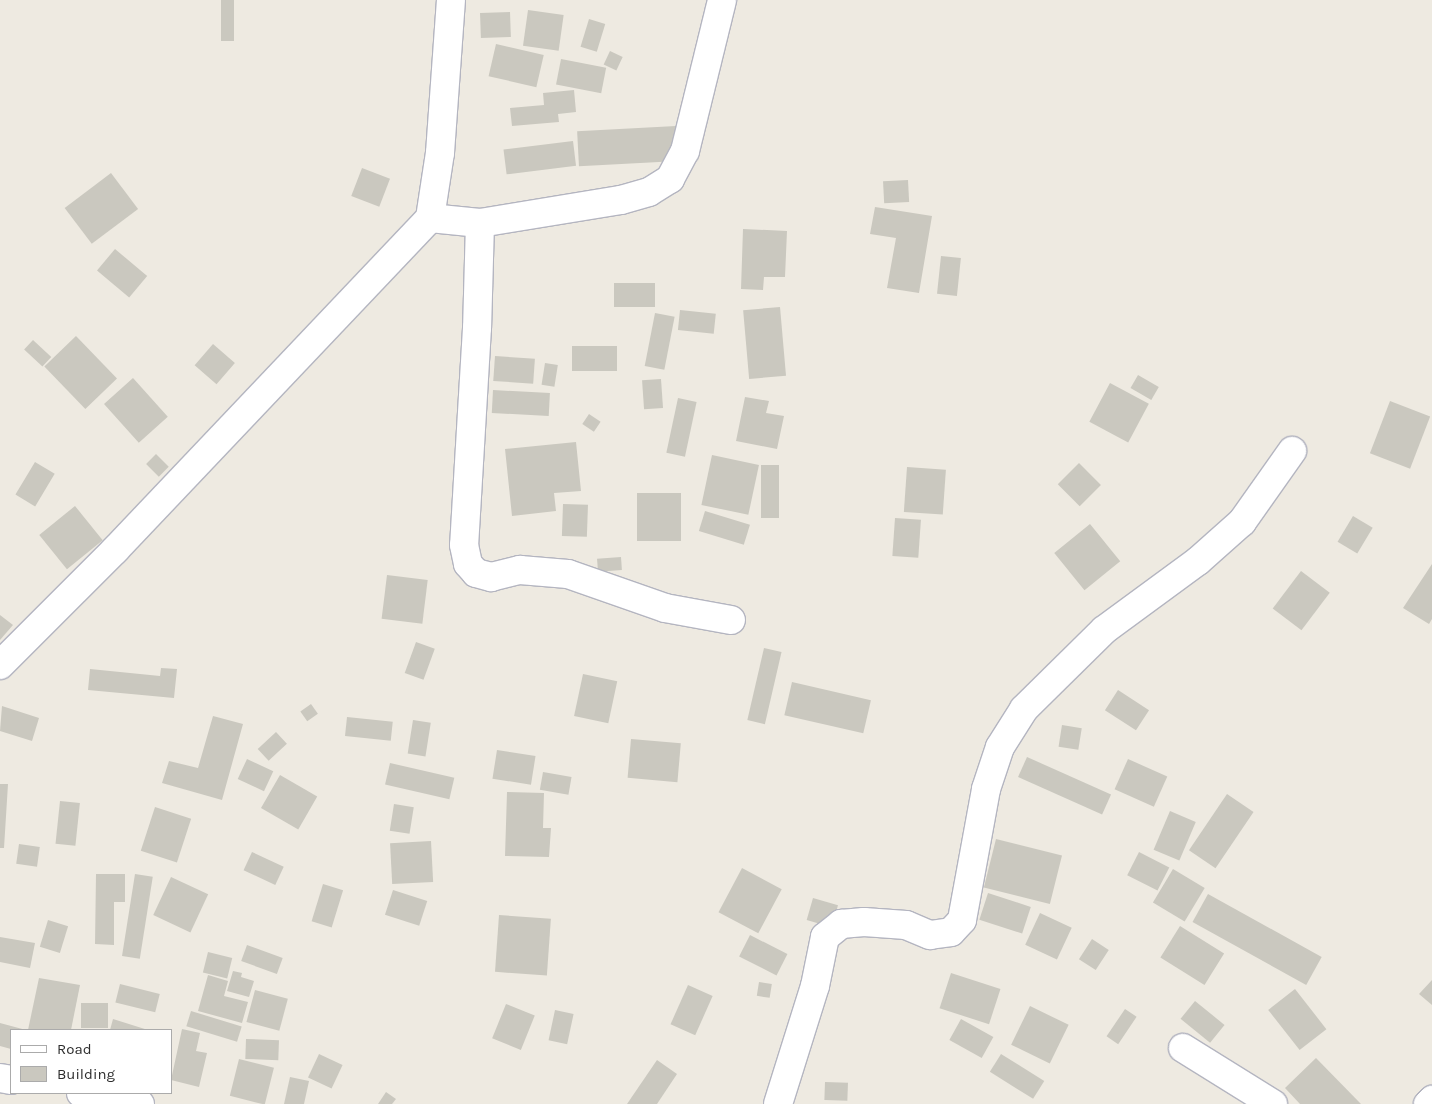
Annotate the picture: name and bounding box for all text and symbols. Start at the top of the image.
legend [10,1029,172,1094]
text: Road [57,1040,92,1058]
text: Building [57,1065,115,1083]

